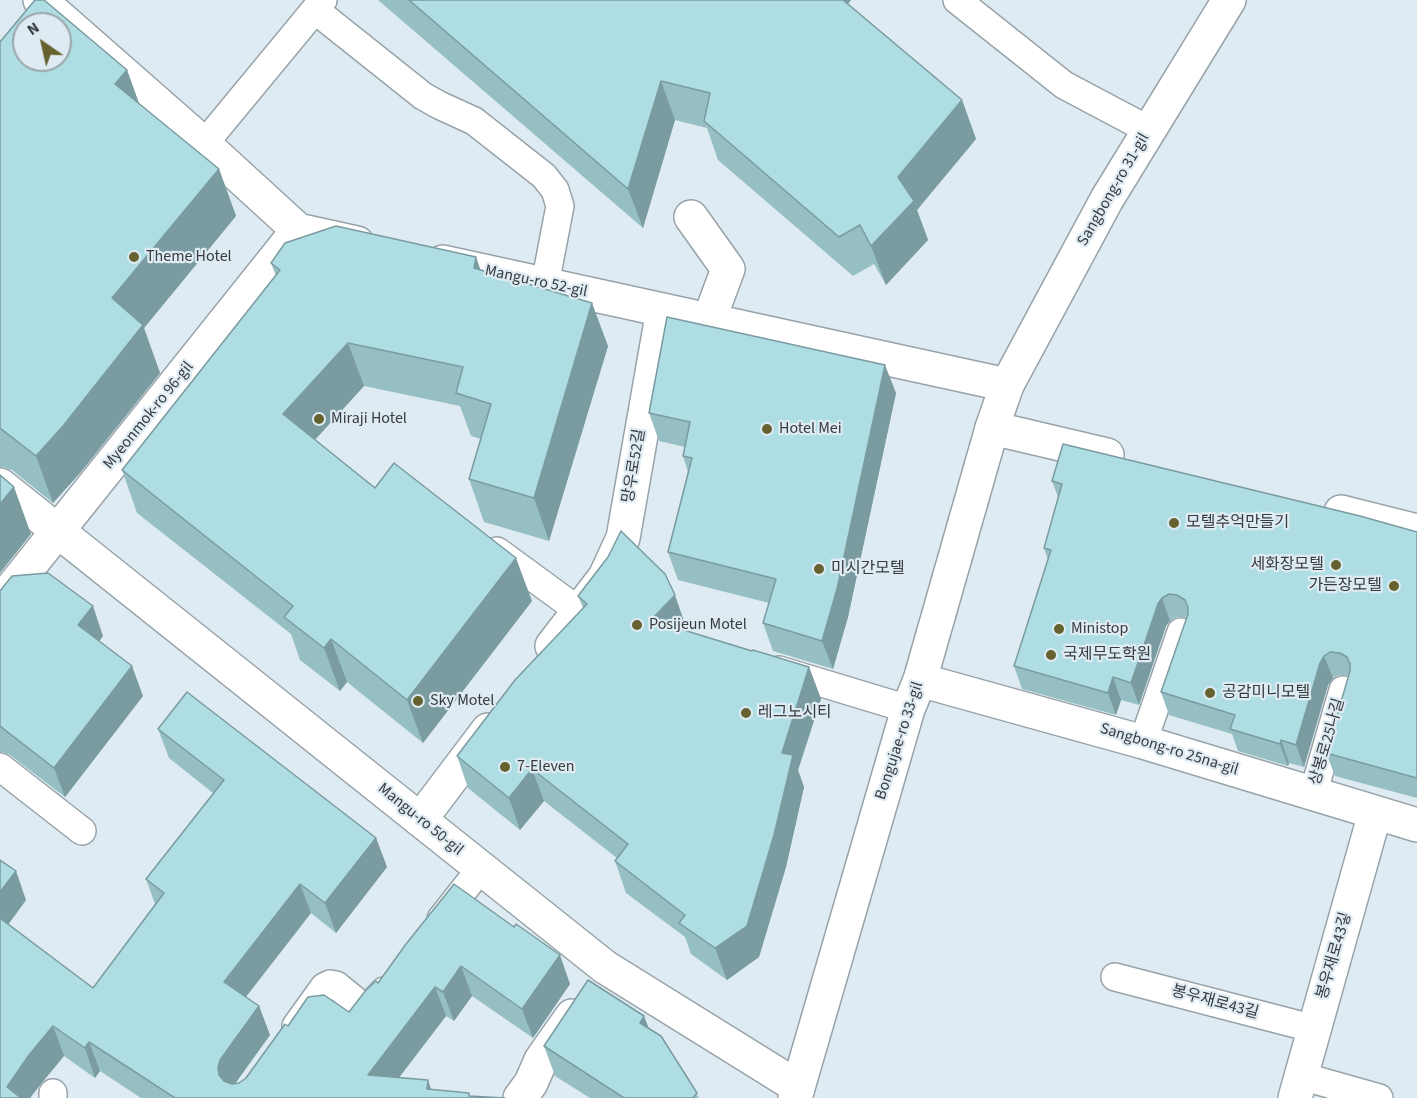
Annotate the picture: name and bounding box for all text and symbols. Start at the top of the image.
north arrow [12,12,72,72]
text: N [22,17,44,41]
street label: Sangbong-ro 31-gil [1074,130,1154,250]
place label: Theme Hotel [146,247,232,267]
marker: Theme Hotel [127,250,141,264]
street label: Mangu-ro 52-gil [483,262,589,302]
street label: Myeonmok-ro 96-gil [100,358,198,474]
place label: Miraji Hotel [331,409,407,429]
marker: Miraji Hotel [312,412,326,426]
place label: Hotel Mei [779,419,842,439]
marker: Hotel Mei [760,422,774,436]
street label: 망우로52길 [620,428,650,504]
place label: 모텔추억만들기 [1186,513,1289,533]
marker: 모텔추억만들기 [1167,516,1181,530]
place label: 세화장모텔 [1250,555,1324,575]
marker: 세화장모텔 [1329,558,1343,572]
place label: 미시간모텔 [831,559,905,579]
marker: 미시간모텔 [812,562,826,576]
place label: 가든장모텔 [1308,576,1382,596]
marker: 가든장모텔 [1387,579,1401,593]
place label: Posijeun Motel [649,615,747,635]
marker: Posijeun Motel [630,618,644,632]
place label: Ministop [1071,619,1128,639]
marker: Ministop [1052,622,1066,636]
place label: 국제무도학원 [1063,645,1151,665]
marker: 국제무도학원 [1044,648,1058,662]
street label: Bongujae-ro 33-gil [872,680,928,802]
place label: 공감미니모텔 [1222,683,1310,703]
marker: 공감미니모텔 [1203,686,1217,700]
place label: Sky Motel [430,691,494,711]
marker: Sky Motel [411,694,425,708]
street label: 상봉로25나길 [1306,696,1350,788]
place label: 레그노시티 [758,703,832,723]
marker: 레그노시티 [739,706,753,720]
street label: Sangbong-ro 25na-gil [1097,720,1241,780]
place label: 7-Eleven [517,757,575,777]
marker: 7-Eleven [498,760,512,774]
street label: Mangu-ro 50-gil [373,780,467,860]
street label: 봉우재로43깋 [1313,910,1357,1002]
street label: 봉우재로43길 [1169,982,1261,1024]

